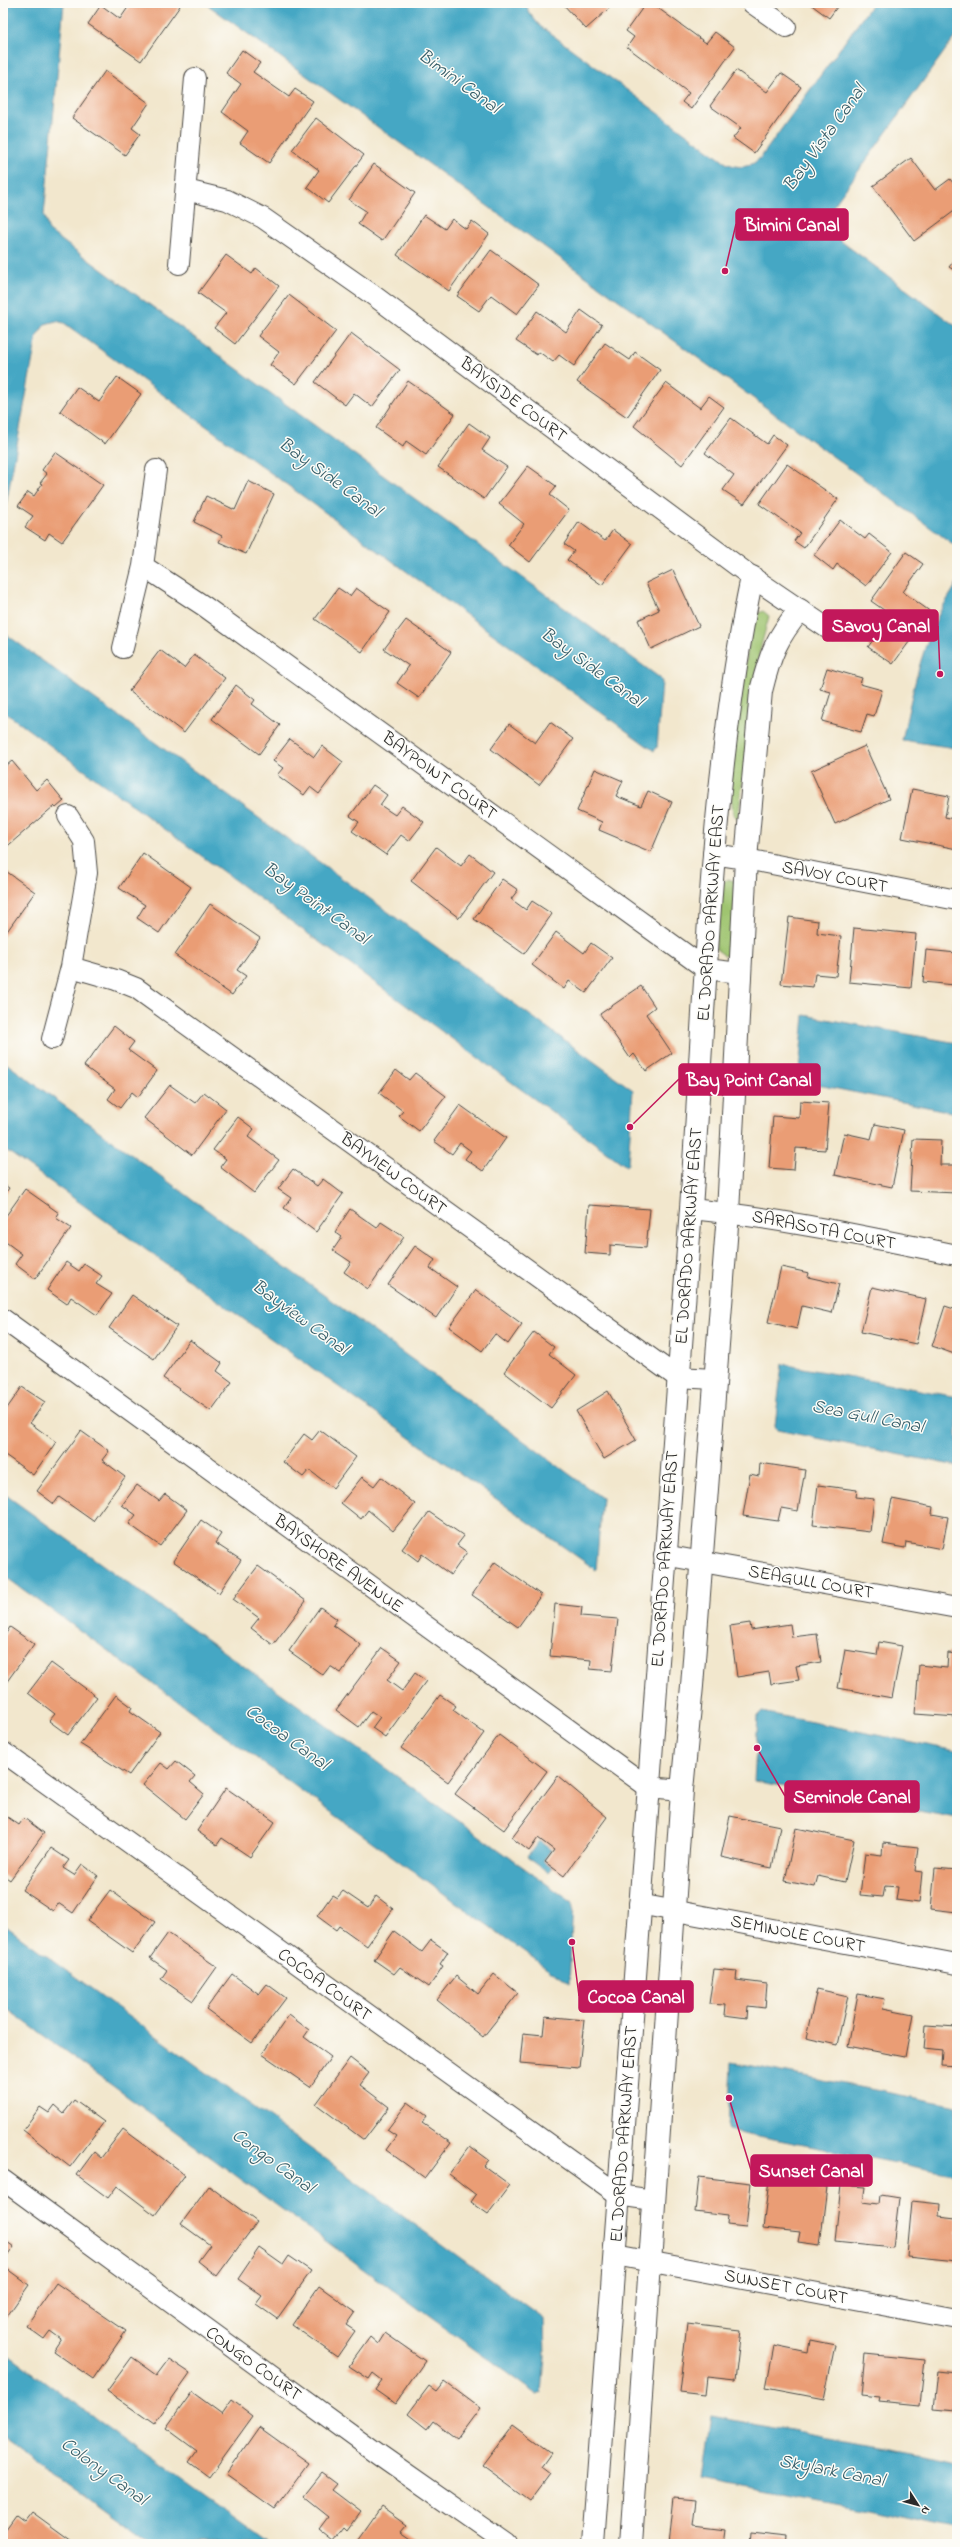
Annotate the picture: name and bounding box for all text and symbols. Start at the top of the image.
water label: Bimini Canal [412,43,507,123]
water label: Bay Vista Canal [777,77,875,197]
callout: Bimini Canal [736,209,848,240]
text: Bimini Canal [743,213,840,240]
street label: BAYSIDE COURT [453,351,572,450]
water label: Bay Side Canal [272,431,389,526]
callout: Savoy Canal [823,610,938,641]
text: Savoy Canal [832,614,930,643]
water label: Bay Side Canal [534,621,651,716]
street label: BAYPOINT COURT [375,725,502,827]
street label: EL DORADO PARKWAY EAST [691,804,733,1022]
street label: SAVOY COURT [779,855,890,901]
water label: Bay Point Canal [257,856,377,953]
callout: Bay Point Canal [679,1064,820,1095]
text: Bay Point Canal [685,1068,812,1097]
street label: BAYVIEW COURT [333,1126,452,1222]
street label: EL DORADO PARKWAY EAST [669,1127,711,1345]
street label: SARASOTA COURT [750,1204,898,1258]
water label: Bayview Canal [246,1274,356,1364]
water label: Sea Gull Canal [809,1393,928,1442]
street label: EL DORADO PARKWAY EAST [645,1450,687,1668]
street label: BAYSHORE AVENUE [267,1508,408,1621]
street label: SEAGULL COURT [746,1559,875,1607]
water label: Cocoa Canal [239,1699,336,1779]
callout: Seminole Canal [785,1781,919,1812]
text: Seminole Canal [793,1785,911,1812]
street label: SEMINOLE COURT [728,1909,867,1961]
street label: COCOA COURT [271,1943,376,2029]
callout: Cocoa Canal [579,1981,693,2012]
text: Cocoa Canal [587,1985,685,2012]
street label: EL DORADO PARKWAY EAST [604,2025,646,2243]
water label: Congo Canal [225,2123,322,2204]
callout: Sunset Canal [751,2155,872,2186]
text: Sunset Canal [758,2159,864,2186]
street label: SUNSET COURT [722,2263,850,2313]
street label: CONGO COURT [199,2321,306,2408]
water label: Colony Canal [55,2431,155,2514]
water label: Skylark Canal [776,2448,889,2495]
north arrow [898,2485,938,2525]
text: N [917,2503,934,2518]

